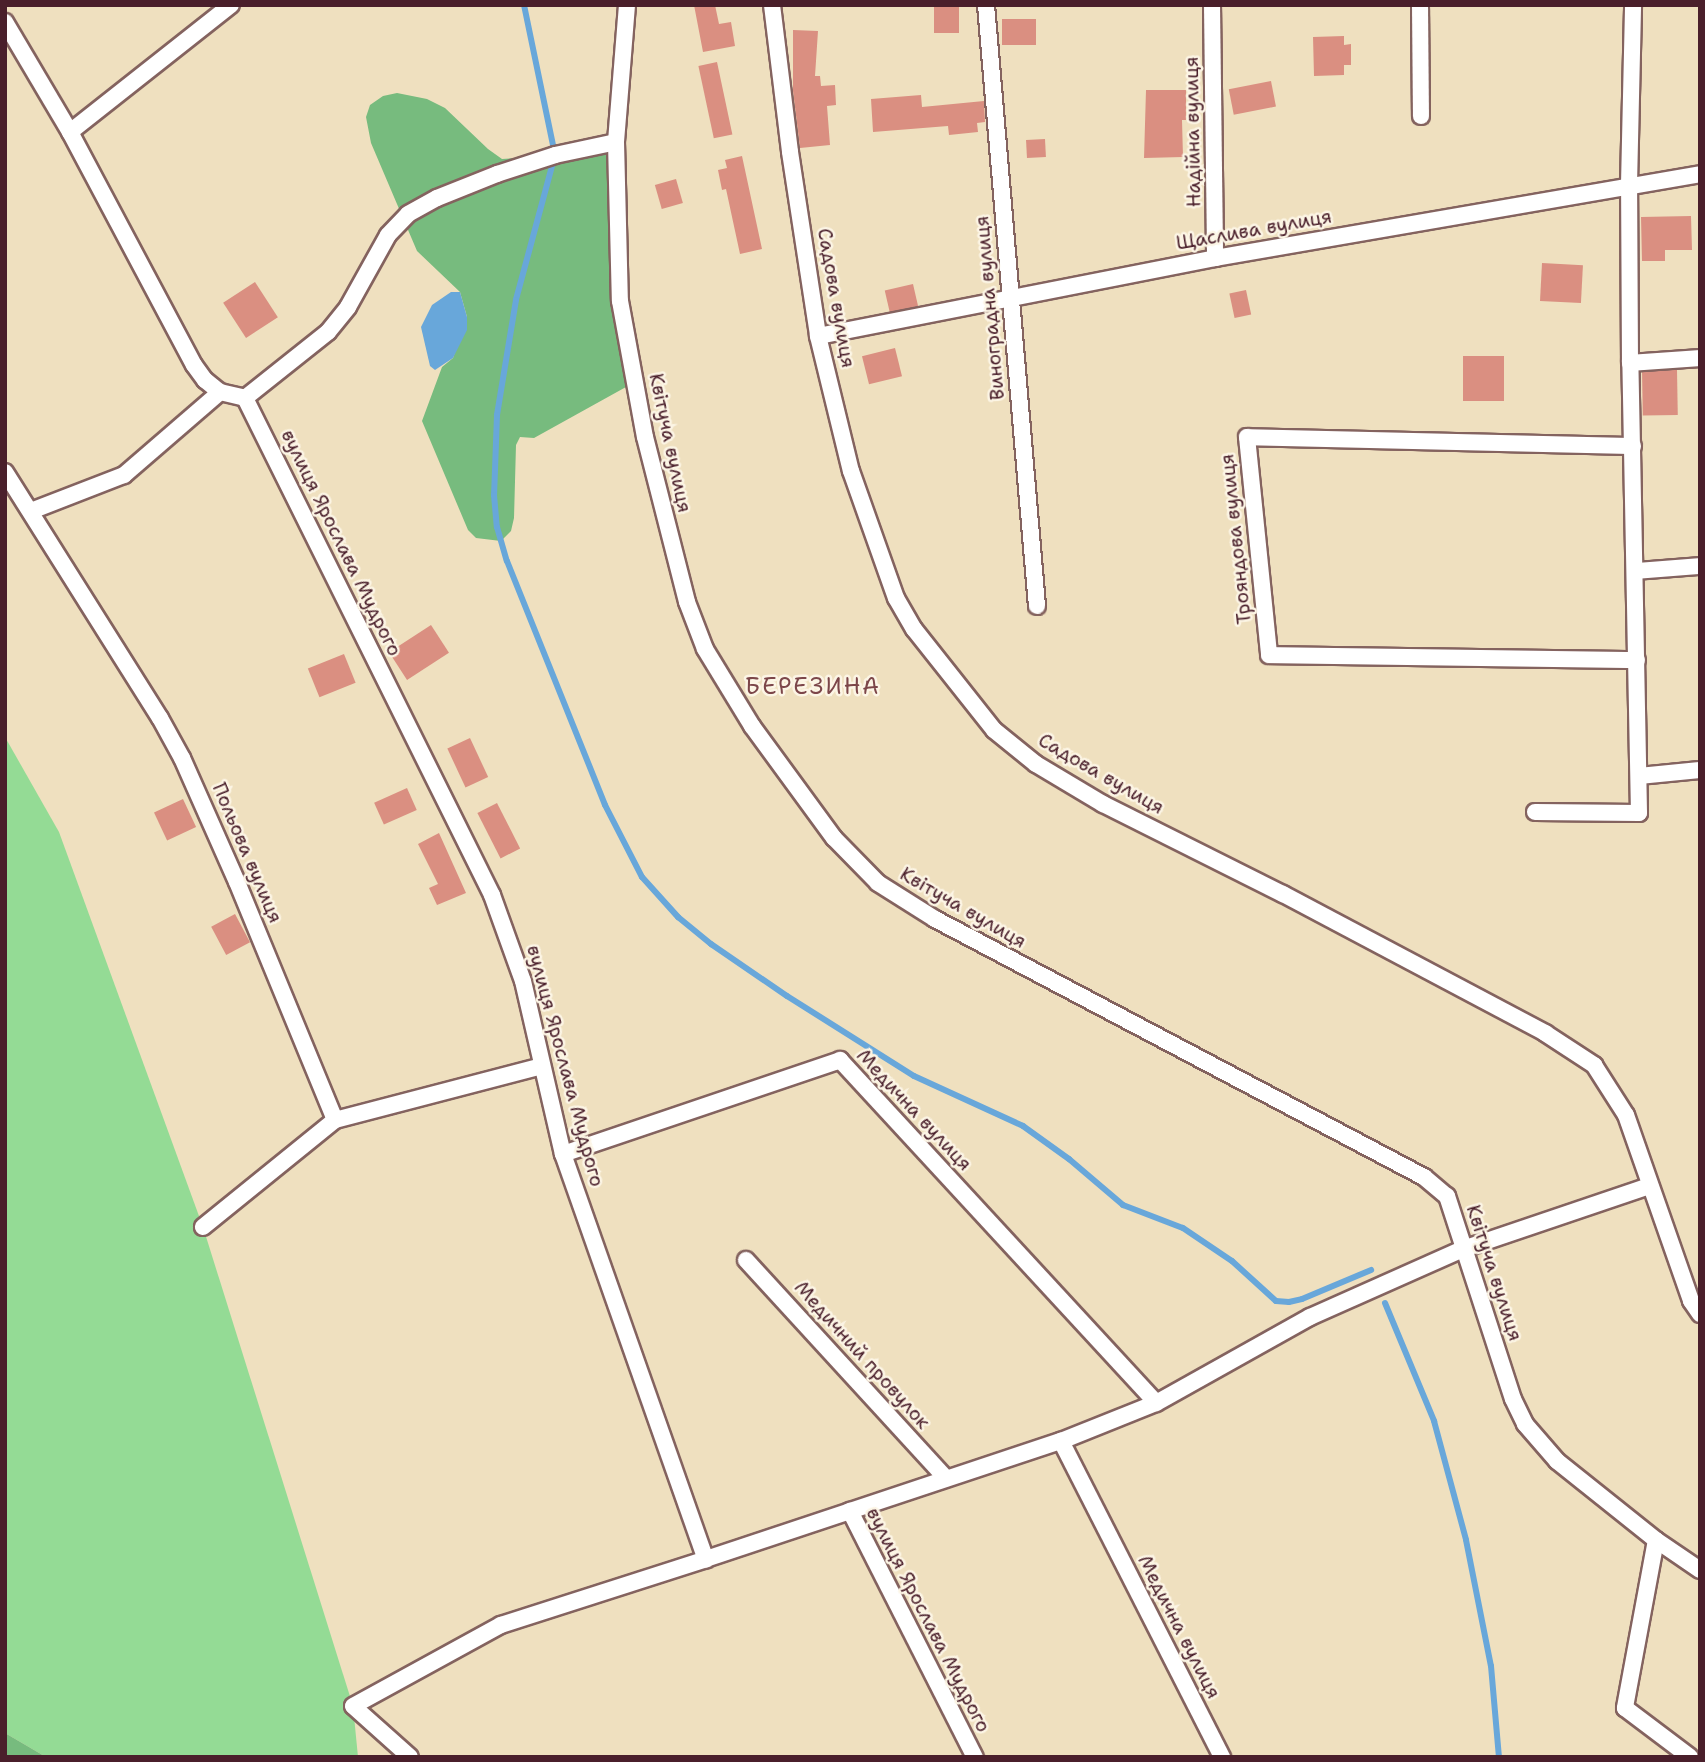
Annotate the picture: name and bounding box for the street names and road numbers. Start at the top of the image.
street label: Надійна вулиця [1180,57,1206,207]
street label: Щаслива вулиця [1174,205,1334,255]
street label: Виноградна вулиця [971,215,1009,401]
street label: Садова вулиця [813,227,859,369]
street label: Квітуча вулиця [644,371,696,515]
street label: вулиця Ярослава Мудрого [276,426,406,660]
street label: Трояндова вулиця [1216,453,1256,625]
street label: Садова вулиця [1034,729,1168,819]
street label: Польова вулиця [207,780,287,926]
street label: Квітуча вулиця [896,863,1030,953]
street label: вулиця Ярослава Мудрого [522,943,608,1189]
street label: Медична вулиця [852,1044,976,1176]
street label: Квітуча вулиця [1461,1202,1527,1344]
street label: Медичний провулок [790,1276,934,1434]
street label: вулиця Ярослава Мудрого [861,1504,995,1736]
street label: Медична вулиця [1133,1551,1225,1703]

